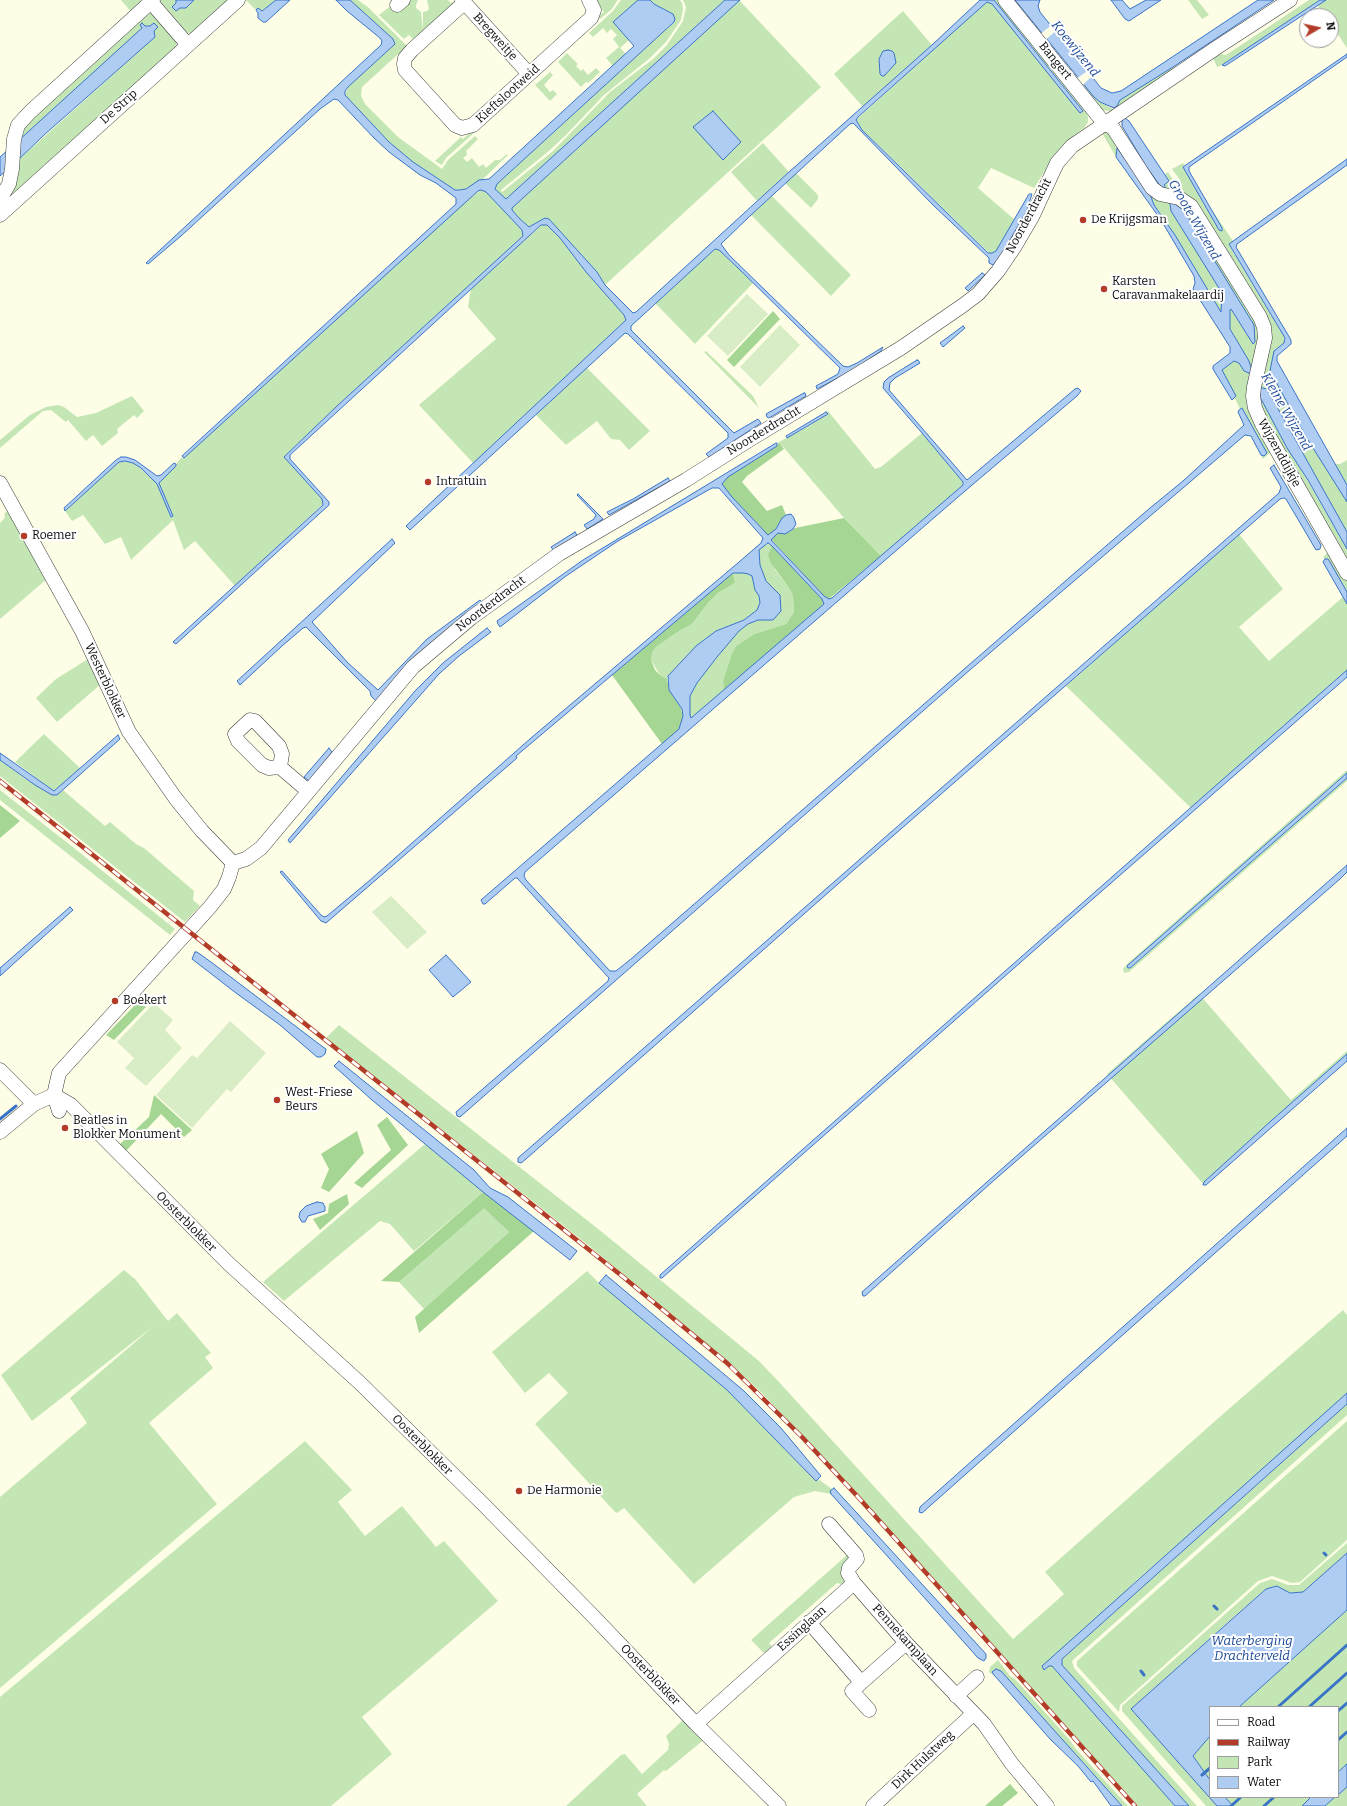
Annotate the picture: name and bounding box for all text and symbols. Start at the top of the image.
north arrow [1299,8,1339,48]
street label: Bregweitje [470,10,520,64]
water label: Koewijzend [1048,18,1102,80]
text: N [1323,21,1337,31]
street label: Bangert [1035,39,1075,83]
street label: Kieftslootweid [473,62,543,126]
street label: De Strip [98,87,140,127]
street label: Noorderdracht [1003,176,1055,256]
water label: Groote Wijzend [1165,177,1223,263]
place label: De Krijgsman [1091,213,1167,227]
marker: De Krijgsman [1078,215,1088,225]
place label: Karsten Caravanmakelaardij [1112,275,1224,303]
marker: Karsten Caravanmakelaardij [1099,284,1109,294]
water label: Kleine Wijzend [1257,370,1315,454]
street label: Noorderdracht [725,403,803,459]
street label: Wijzenddijkje [1254,416,1304,490]
place label: Intratuin [436,475,487,489]
marker: Intratuin [423,477,433,487]
place label: Roemer [32,529,76,543]
marker: Roemer [19,531,29,541]
street label: Noorderdracht [453,573,529,635]
street label: Westerblokker [81,641,129,721]
place label: Boekert [123,994,167,1008]
marker: Boekert [110,996,120,1006]
place label: West-Friese Beurs [285,1086,353,1114]
marker: West-Friese Beurs [272,1095,282,1105]
place label: Beatles in Blokker Monument [73,1114,181,1142]
marker: Beatles in Blokker Monument [60,1123,70,1133]
street label: Oosterblokker [153,1189,219,1255]
street label: Oosterblokker [389,1412,455,1478]
place label: De Harmonie [527,1484,602,1498]
marker: De Harmonie [514,1486,524,1496]
street label: Pennekamplaan [869,1601,941,1679]
street label: Essinglaan [775,1603,829,1655]
water label: Waterberging Drachterveld [1211,1633,1293,1664]
street label: Oosterblokker [617,1641,683,1709]
legend [1209,1706,1339,1798]
text: Road [1247,1715,1275,1729]
street label: Dirk Hulstweg [889,1728,957,1792]
text: Railway [1247,1735,1290,1749]
text: Park [1247,1755,1272,1769]
text: Water [1247,1775,1281,1789]

